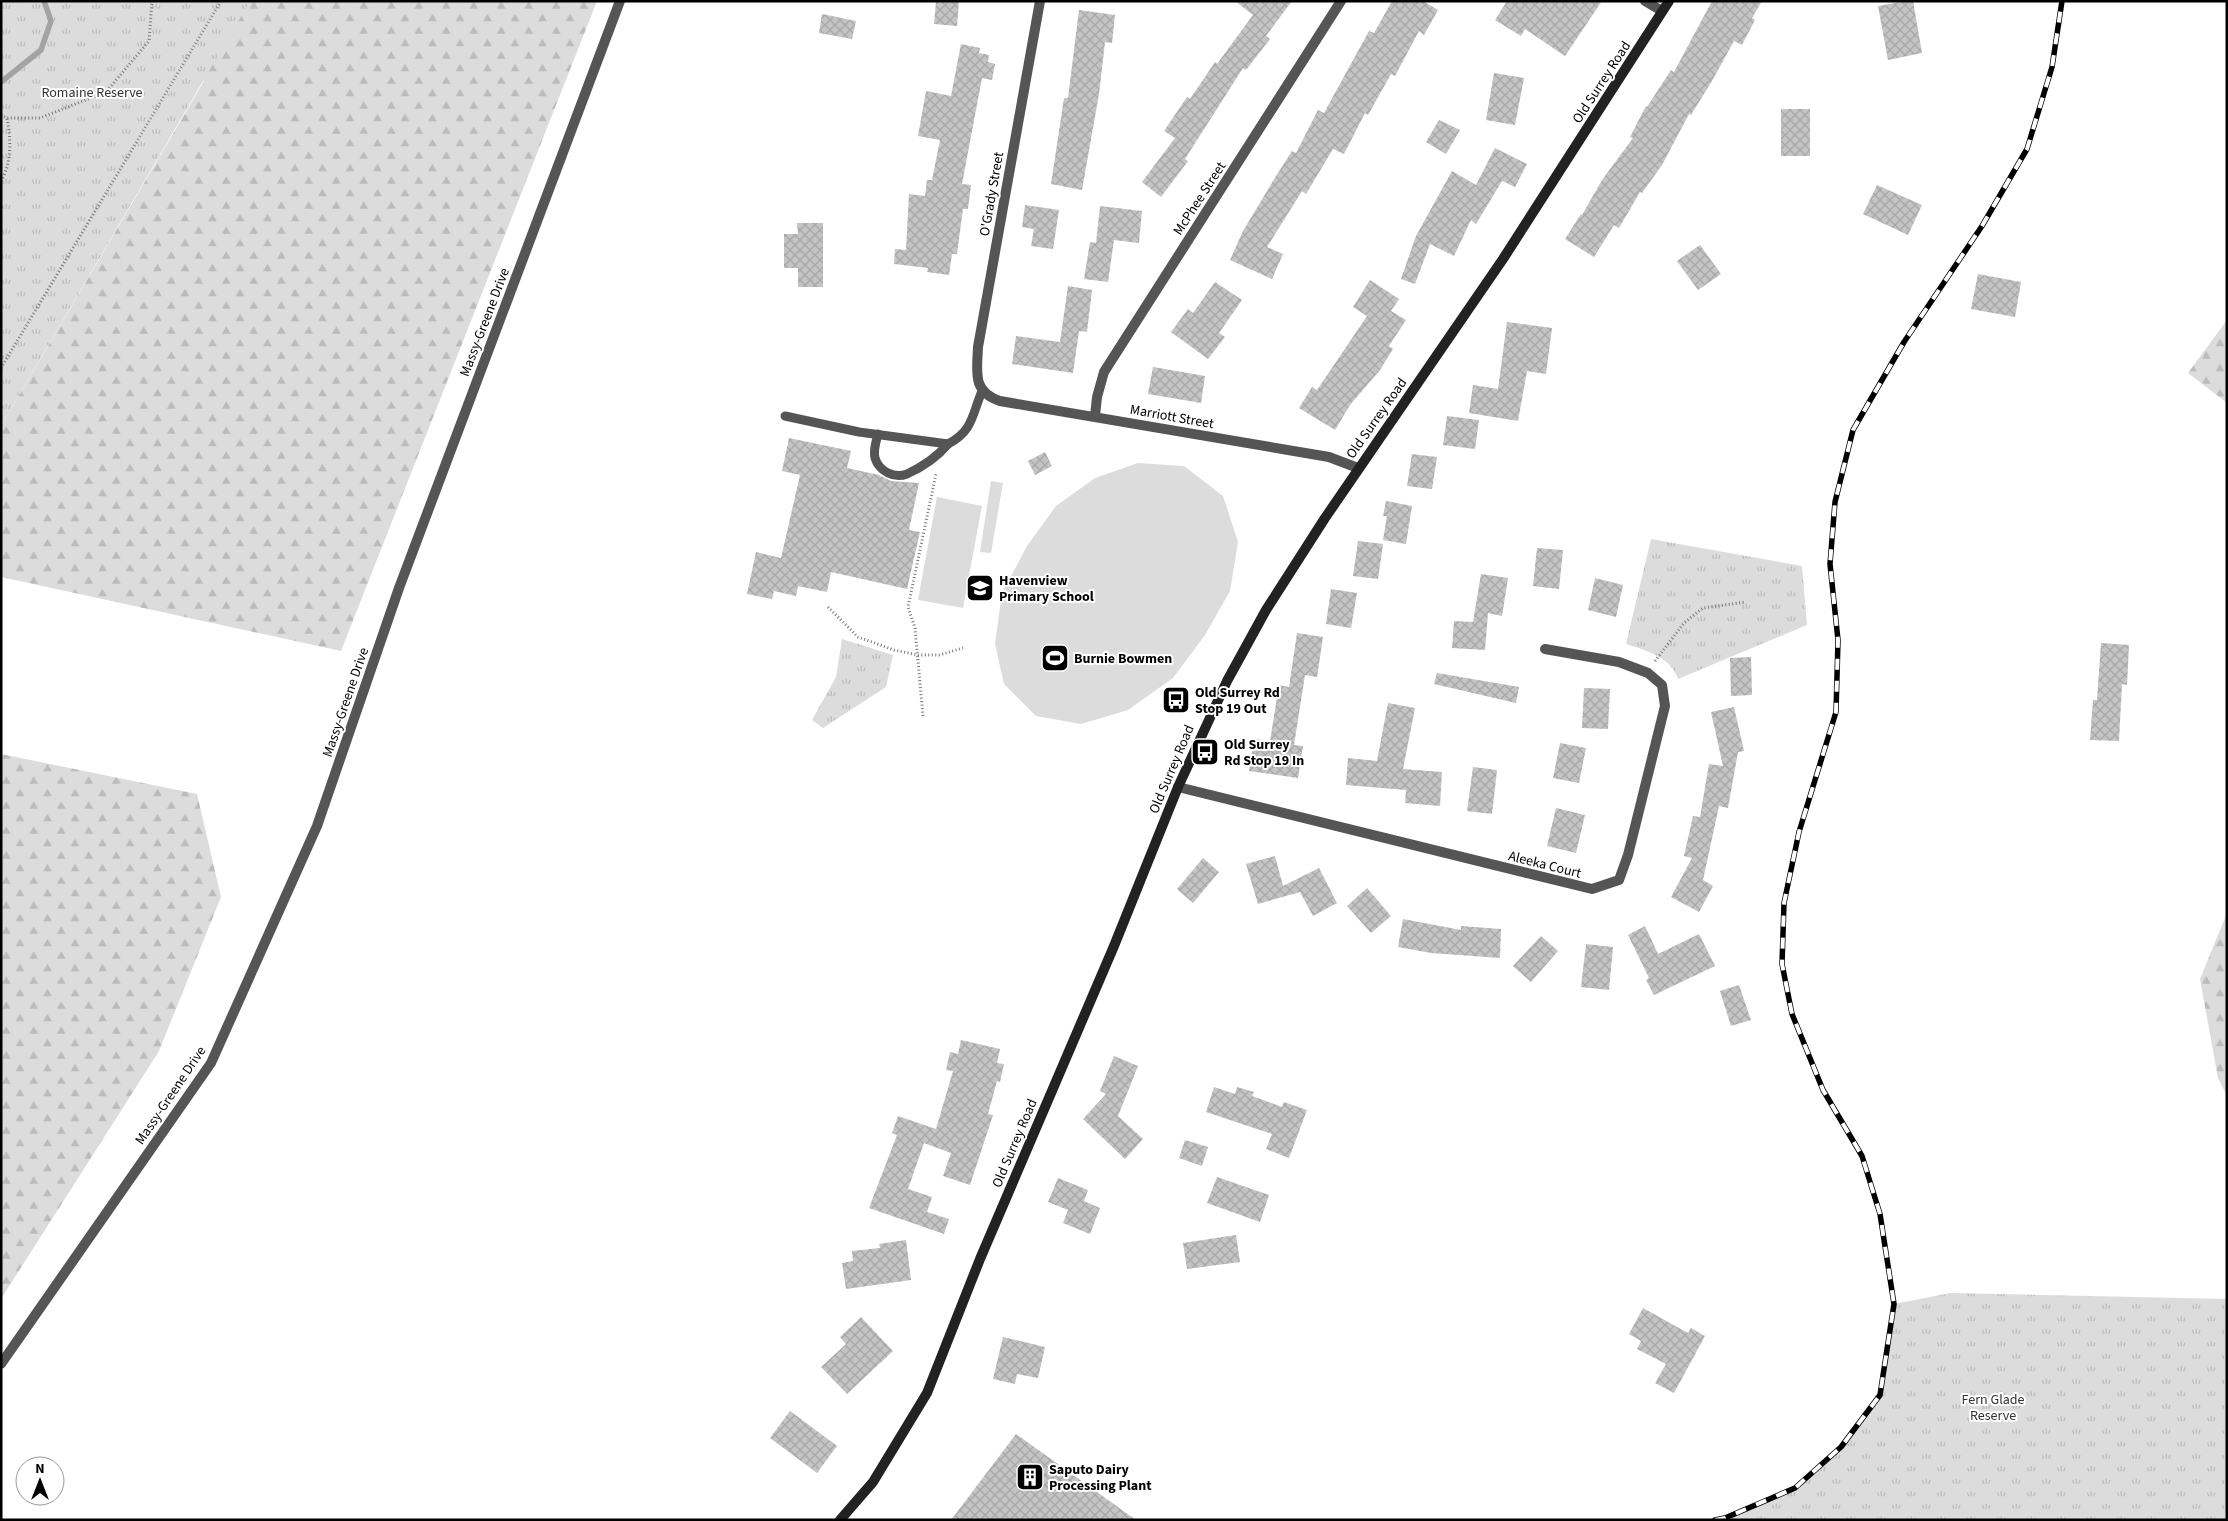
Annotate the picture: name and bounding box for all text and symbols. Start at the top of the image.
street label: Old Surrey Road [1568,37,1636,128]
park label: Romaine Reserve [41,83,143,103]
street label: O'Grady Street [975,150,1009,238]
street label: McPhee Street [1169,158,1231,239]
street label: Massy-Greene Drive [455,265,515,380]
street label: Old Surrey Road [1342,374,1412,463]
street label: Marriott Street [1128,400,1216,434]
place label: Havenview Primary School [999,571,1094,607]
school or university icon: Havenview Primary School [965,573,995,603]
sports icon: Burnie Bowmen [1040,643,1070,673]
street label: Massy-Greene Drive [318,645,374,760]
place label: Burnie Bowmen [1074,649,1172,669]
place label: Old Surrey Rd Stop 19 Out [1195,683,1280,719]
bus stop icon: Old Surrey Rd Stop 19 Out [1161,685,1191,715]
street label: Old Surrey Road [1144,722,1200,817]
place label: Old Surrey Rd Stop 19 In [1224,735,1304,771]
bus stop icon: Old Surrey Rd Stop 19 In [1190,737,1220,767]
street label: Aleeka Court [1506,846,1584,884]
street label: Massy-Greene Drive [130,1042,211,1149]
street label: Old Surrey Road [987,1096,1043,1191]
park label: Fern Glade Reserve [1962,1390,2025,1426]
north arrow [15,1456,65,1506]
text: N [35,1459,45,1479]
place label: Saputo Dairy Processing Plant [1049,1460,1152,1496]
building icon: Saputo Dairy Processing Plant [1015,1462,1045,1492]

